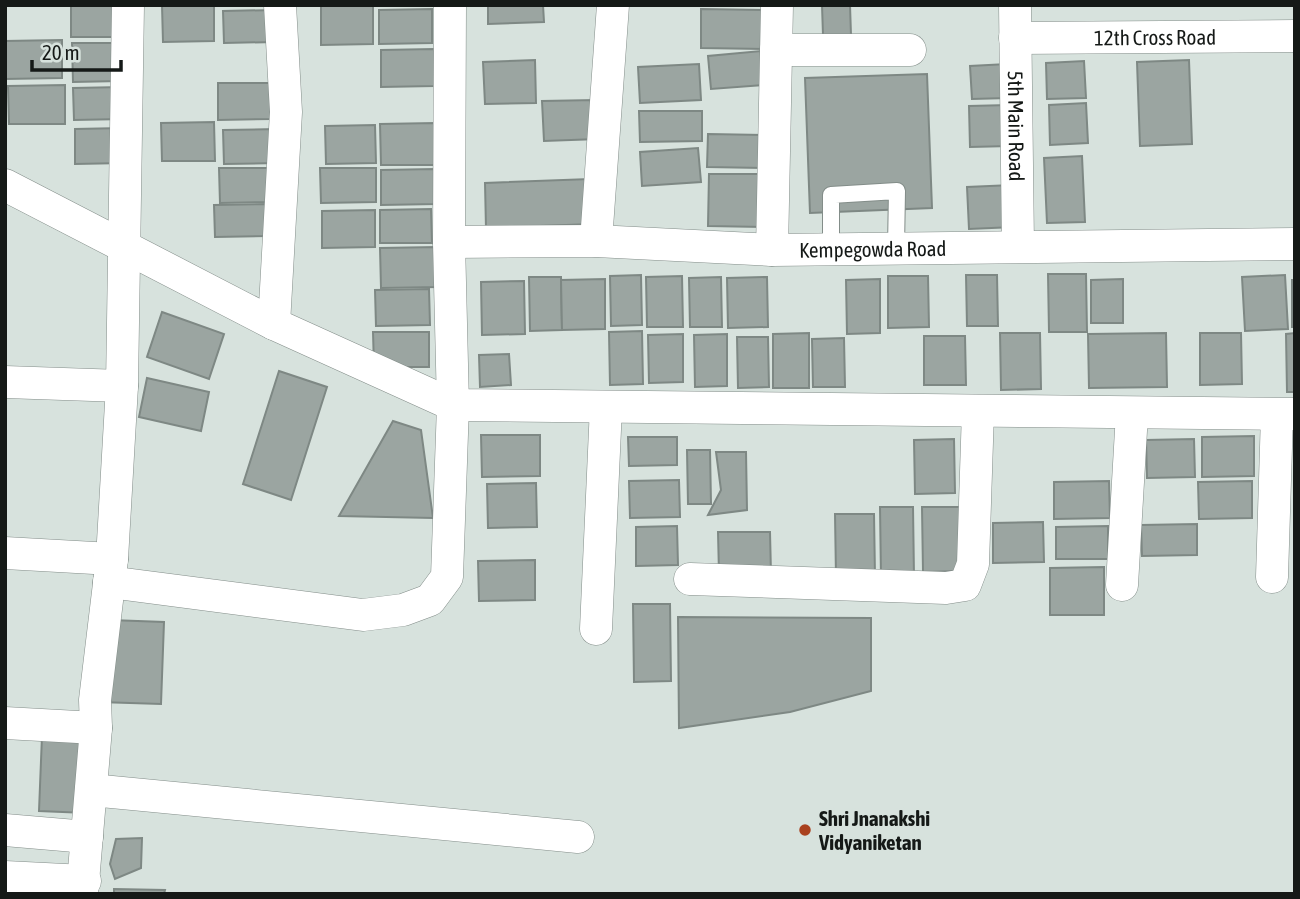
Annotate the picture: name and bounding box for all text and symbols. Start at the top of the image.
street label: 12th Cross Road [1094,25,1216,49]
scale bar [32,28,121,72]
text: 20 m [42,40,80,64]
street label: 5th Main Road [1004,70,1029,182]
street label: Kempegowda Road [799,236,947,262]
place label: Shri Jnanakshi Vidyaniketan [818,806,930,854]
marker: Shri Jnanakshi Vidyaniketan [797,822,813,838]

